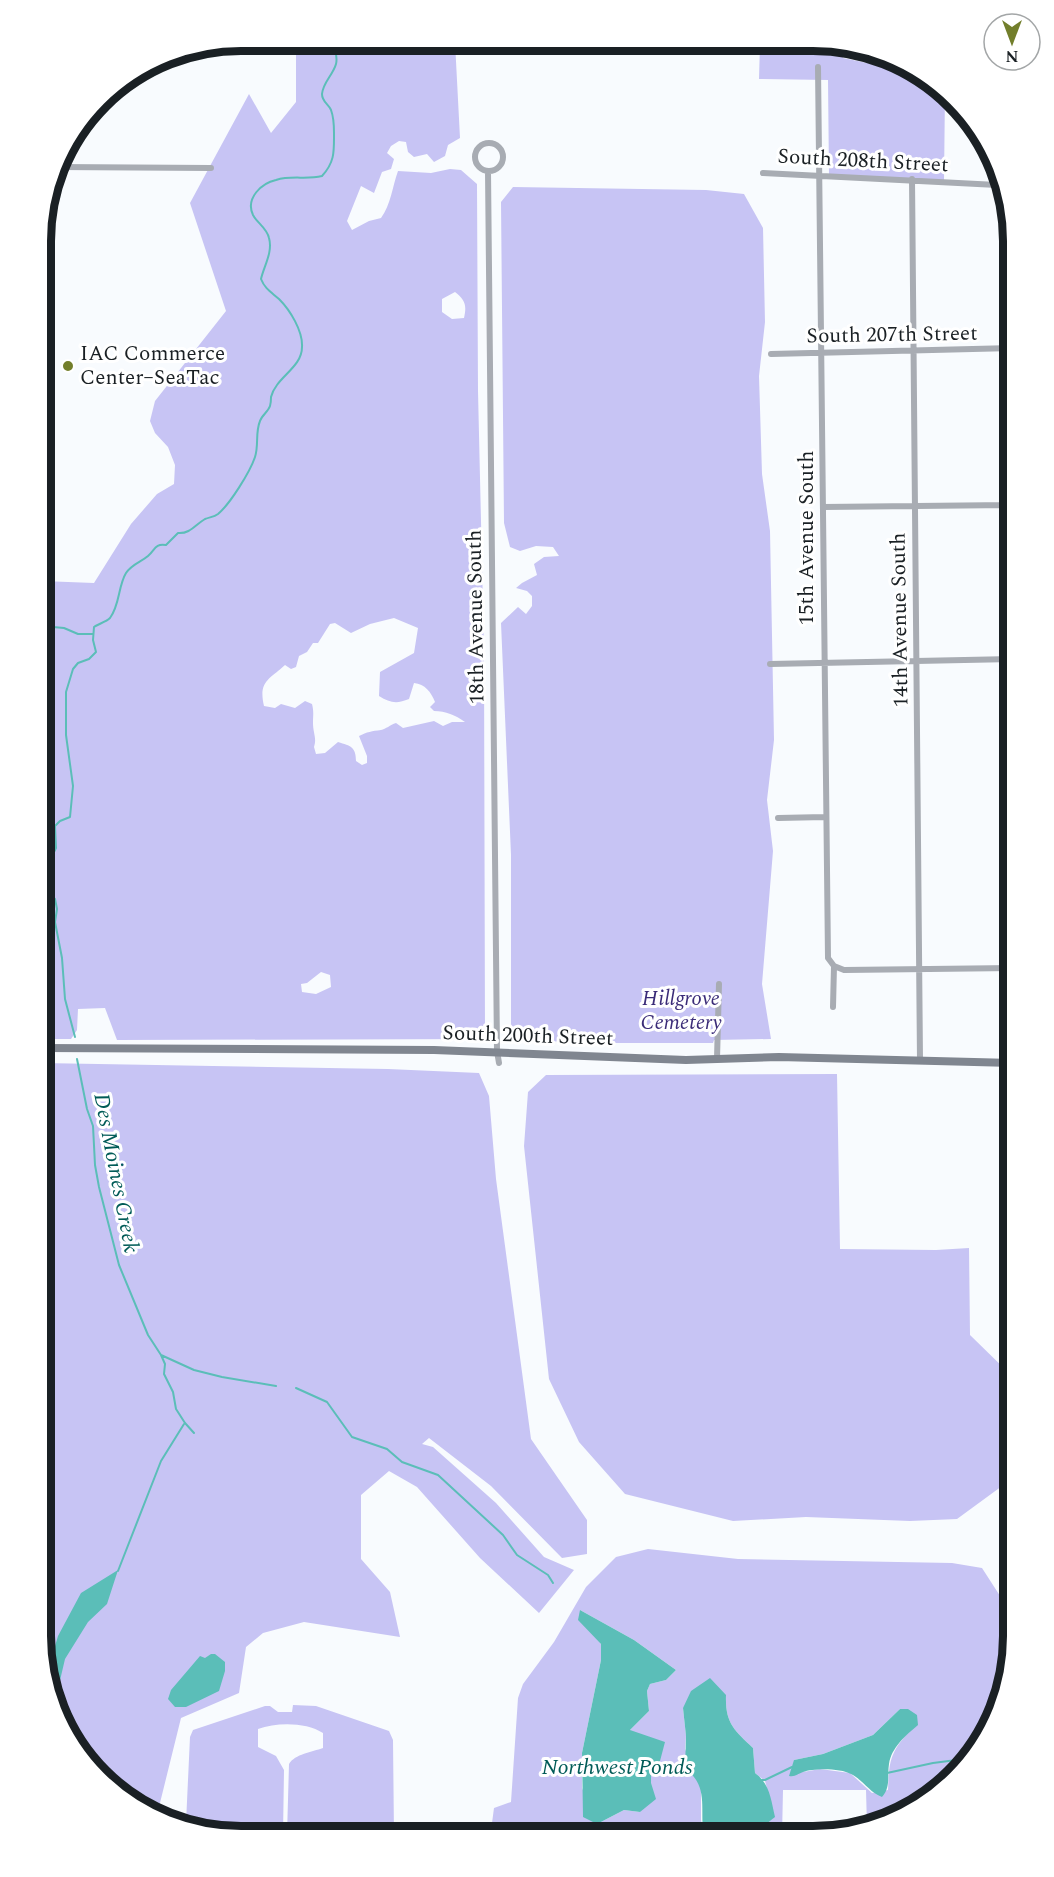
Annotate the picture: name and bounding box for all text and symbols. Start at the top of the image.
north arrow [982,12,1042,72]
text: N [1005,44,1019,68]
street label: South 208th Street [777,141,949,181]
street label: South 207th Street [806,318,978,352]
place label: IAC Commerce Center–SeaTac [80,338,225,394]
marker: IAC Commerce Center–SeaTac [61,359,75,373]
street label: 15th Avenue South [791,451,823,625]
street label: 18th Avenue South [458,529,494,705]
street label: 14th Avenue South [882,532,918,708]
park label: Hillgrove Cemetery [640,983,722,1039]
street label: South 200th Street [442,1017,614,1055]
water label: Des Moines Creek [84,1090,148,1256]
water label: Northwest Ponds [541,1751,693,1784]

